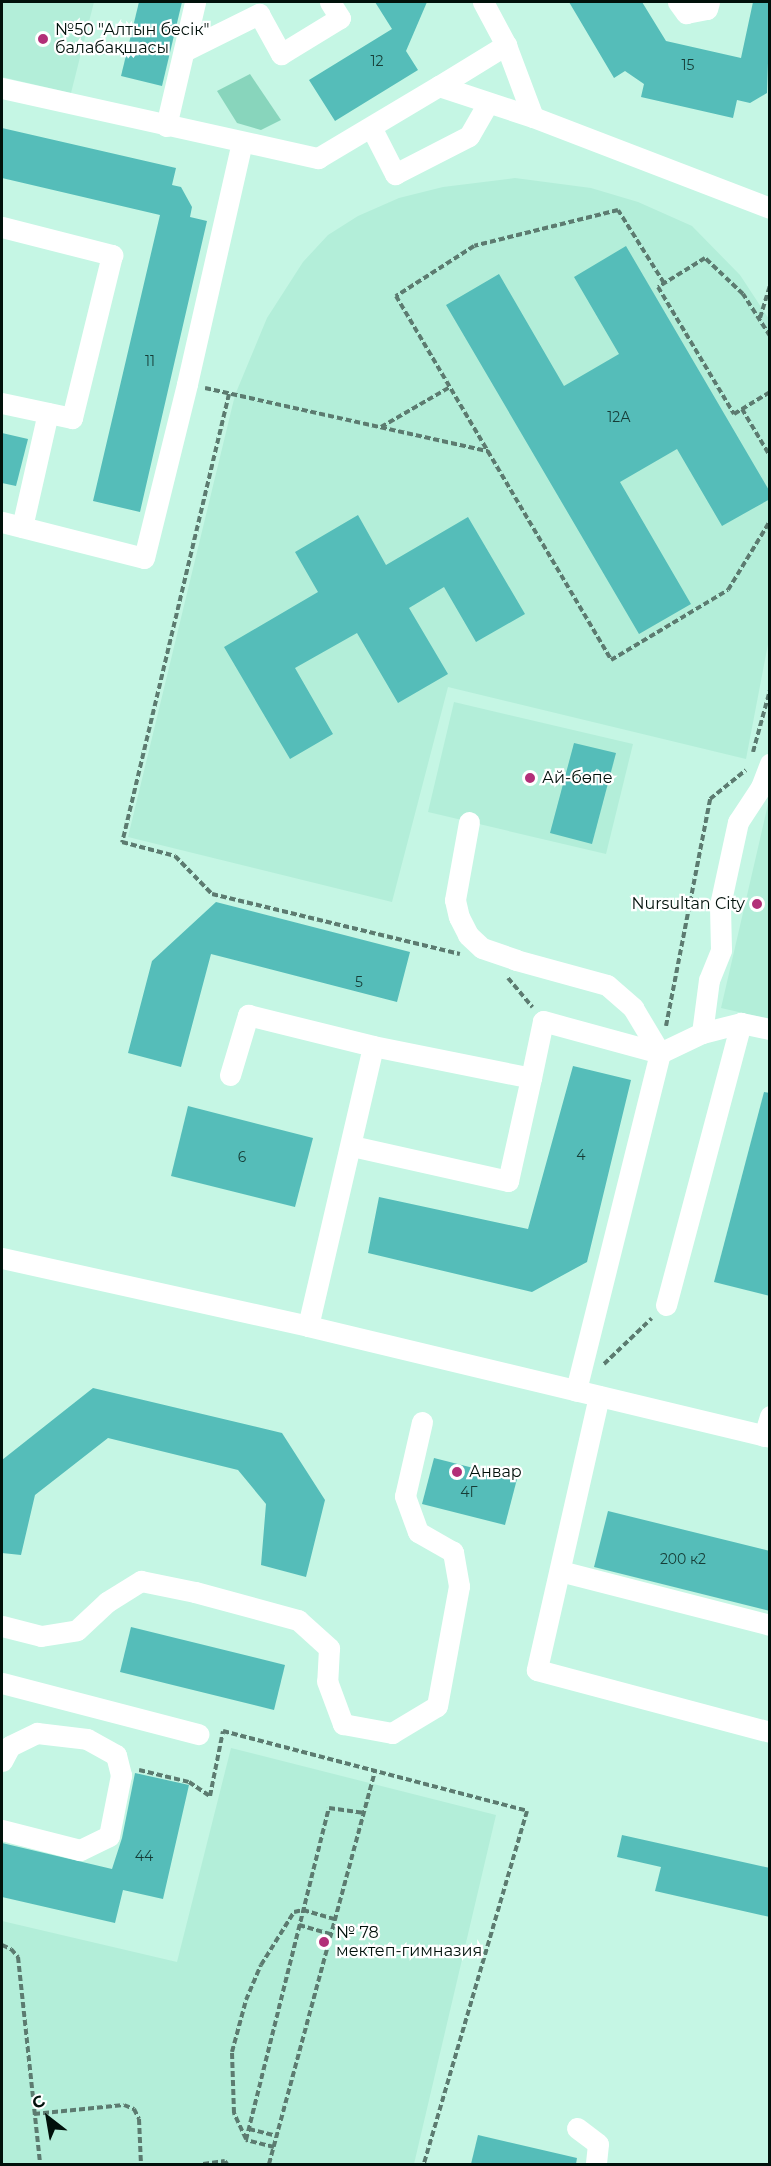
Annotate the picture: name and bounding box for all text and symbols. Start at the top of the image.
place label: №50 "Алтын бесік" балабақшасы [55,20,210,58]
marker: №50 "Алтын бесік" балабақшасы [36,32,50,46]
house number: 12 [370,53,384,69]
house number: 15 [682,57,694,73]
house number: 11 [145,353,155,369]
house number: 12А [607,409,631,425]
place label: Ай-бөпе [542,768,613,788]
marker: Ай-бөпе [523,771,537,785]
place label: Nursultan City [631,894,745,914]
marker: Nursultan City [750,897,764,911]
house number: 5 [355,974,363,990]
house number: 4 [576,1147,586,1163]
house number: 6 [238,1149,246,1165]
place label: Анвар [469,1462,522,1482]
marker: Анвар [450,1465,464,1479]
house number: 4Г [460,1484,478,1500]
house number: 200 к2 [660,1551,706,1567]
house number: 44 [135,1848,153,1864]
place label: № 78 мектеп-гимназия [336,1923,482,1961]
marker: № 78 мектеп-гимназия [317,1935,331,1949]
north arrow [18,2088,78,2148]
text: С [29,2091,48,2113]

